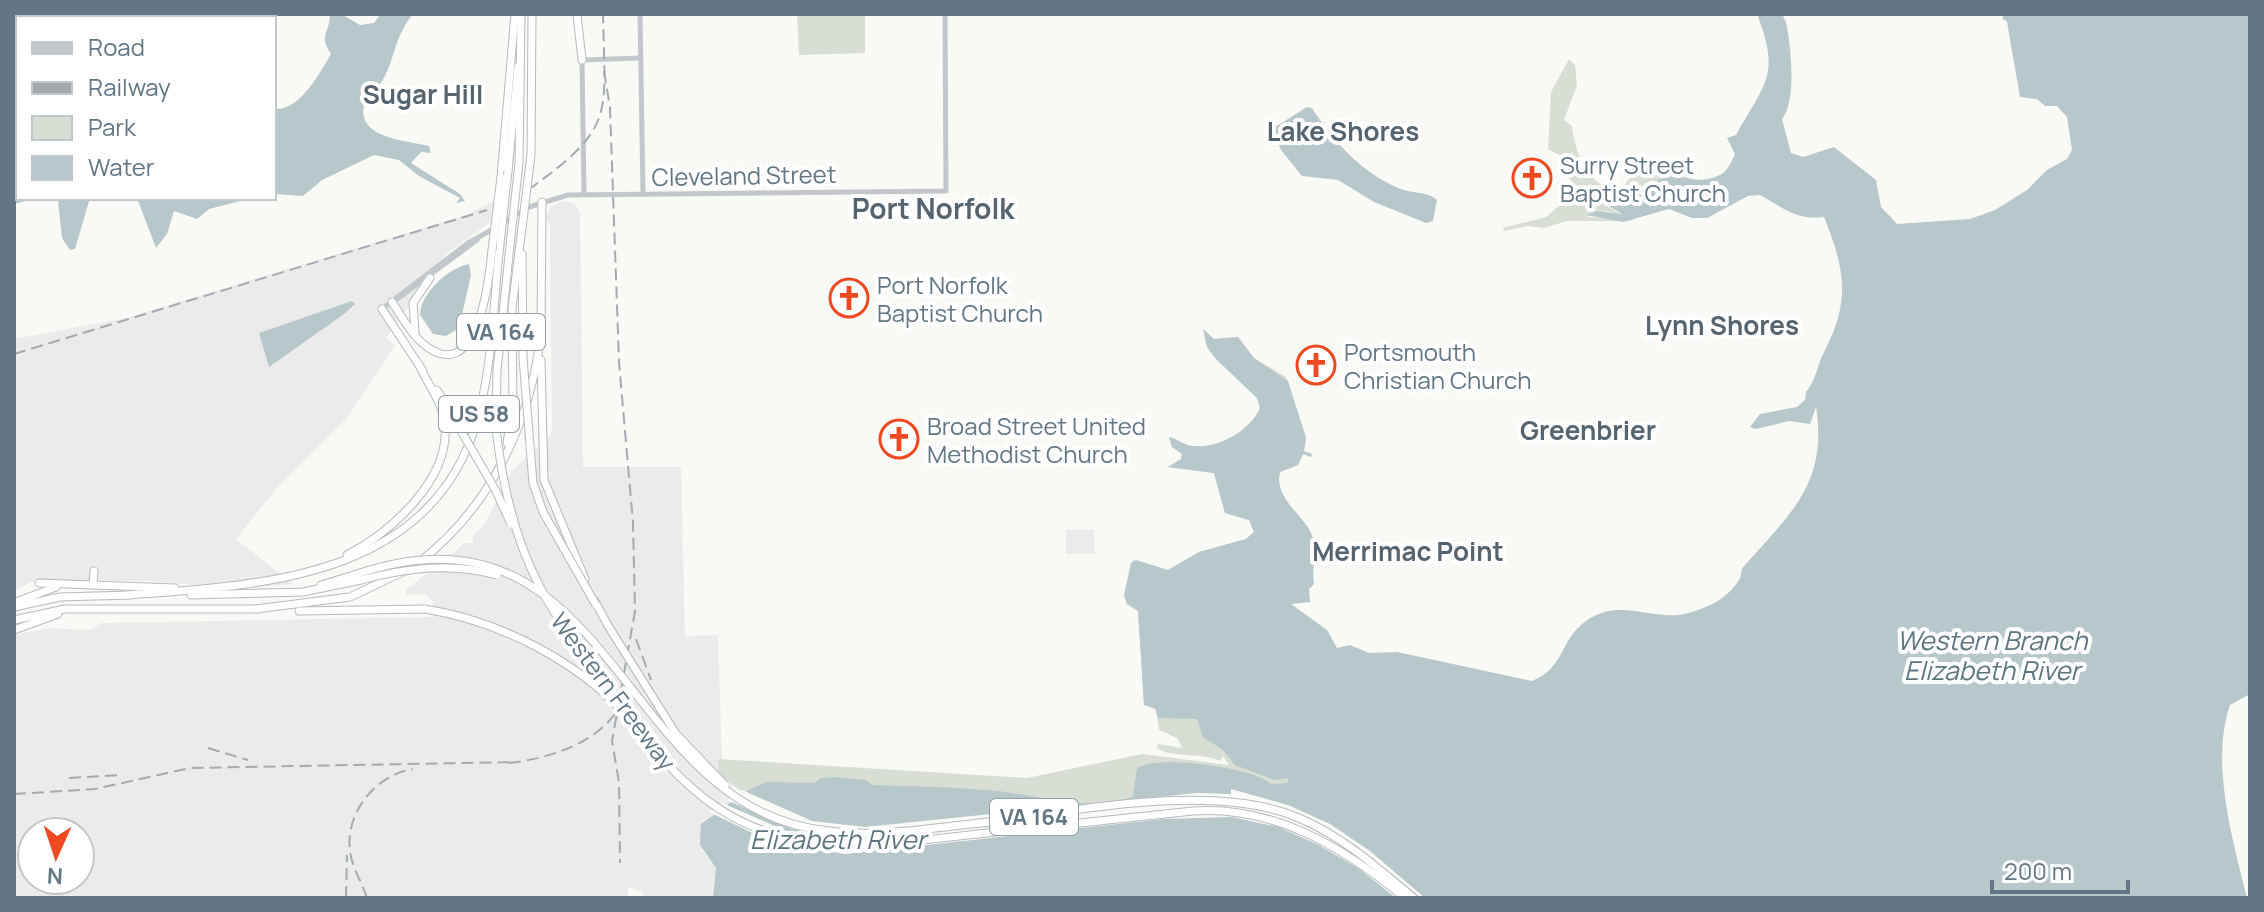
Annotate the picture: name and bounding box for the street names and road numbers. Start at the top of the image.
street label: Cleveland Street [651,157,837,193]
road number: VA 164 [457,314,545,350]
road number: US 58 [439,396,519,432]
street label: Western Freeway [544,605,684,777]
road number: VA 164 [990,799,1078,835]

